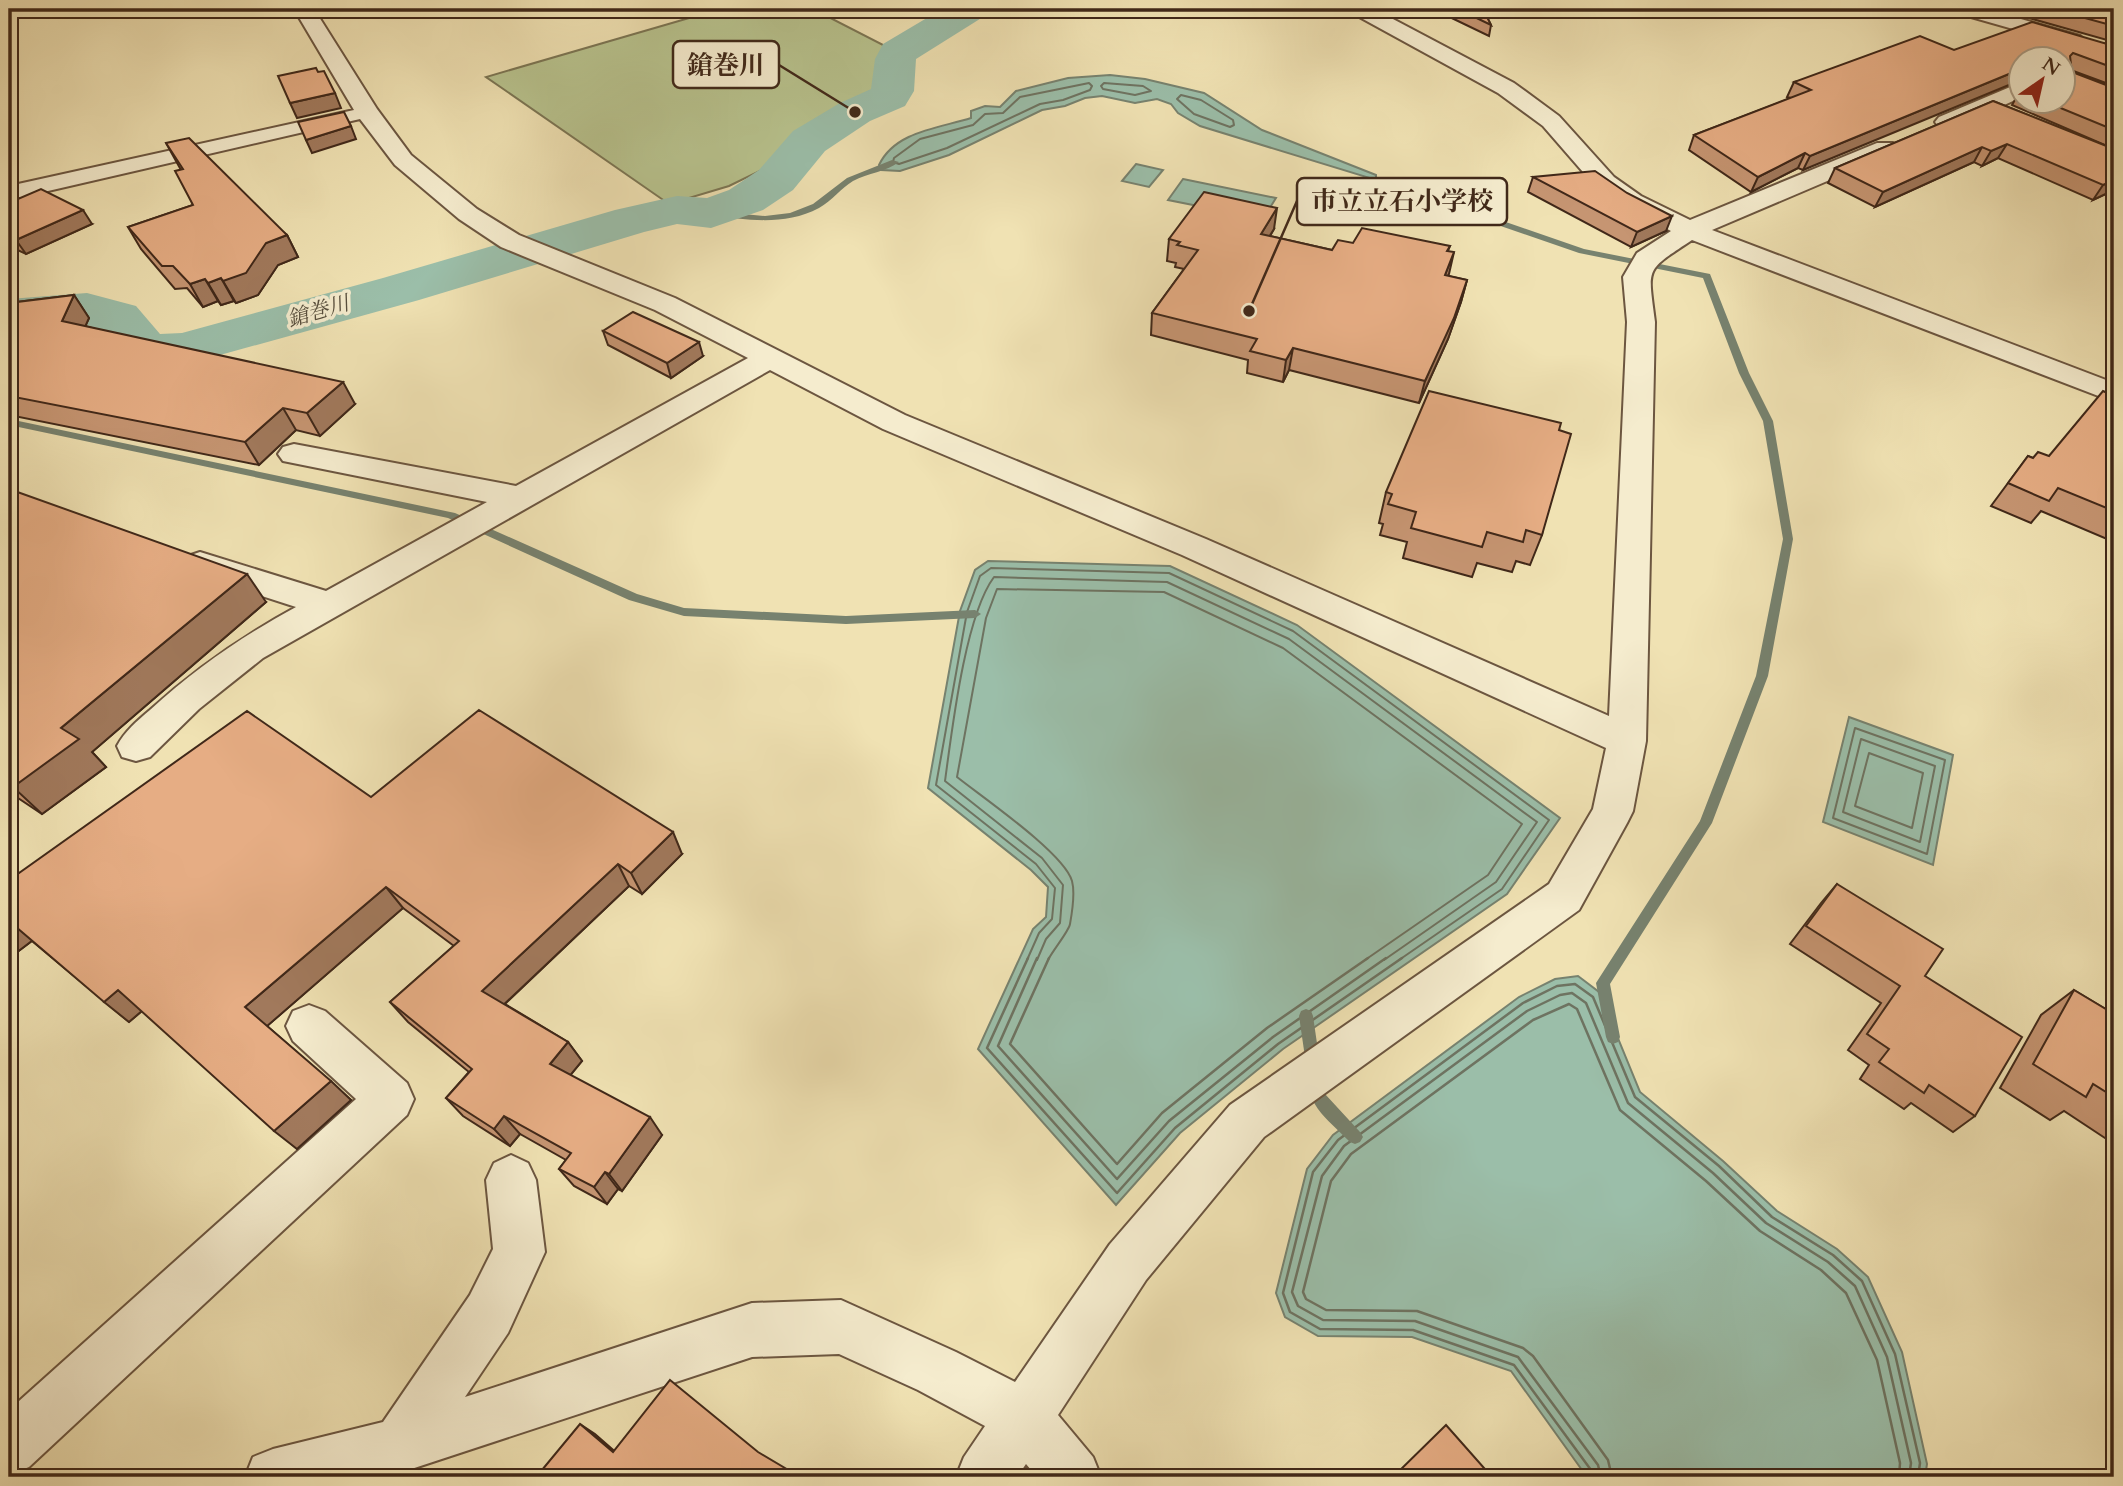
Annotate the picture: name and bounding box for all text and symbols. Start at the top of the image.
callout: 鎗巻川 [673,41,779,88]
north arrow [2008,46,2078,116]
text: 鎗巻川 [687,48,765,83]
text: N [2037,51,2065,82]
callout: 市立立石小学校 [1297,178,1507,225]
text: 市立立石小学校 [1311,184,1493,219]
water label: 鎗巻川 [284,288,354,334]

